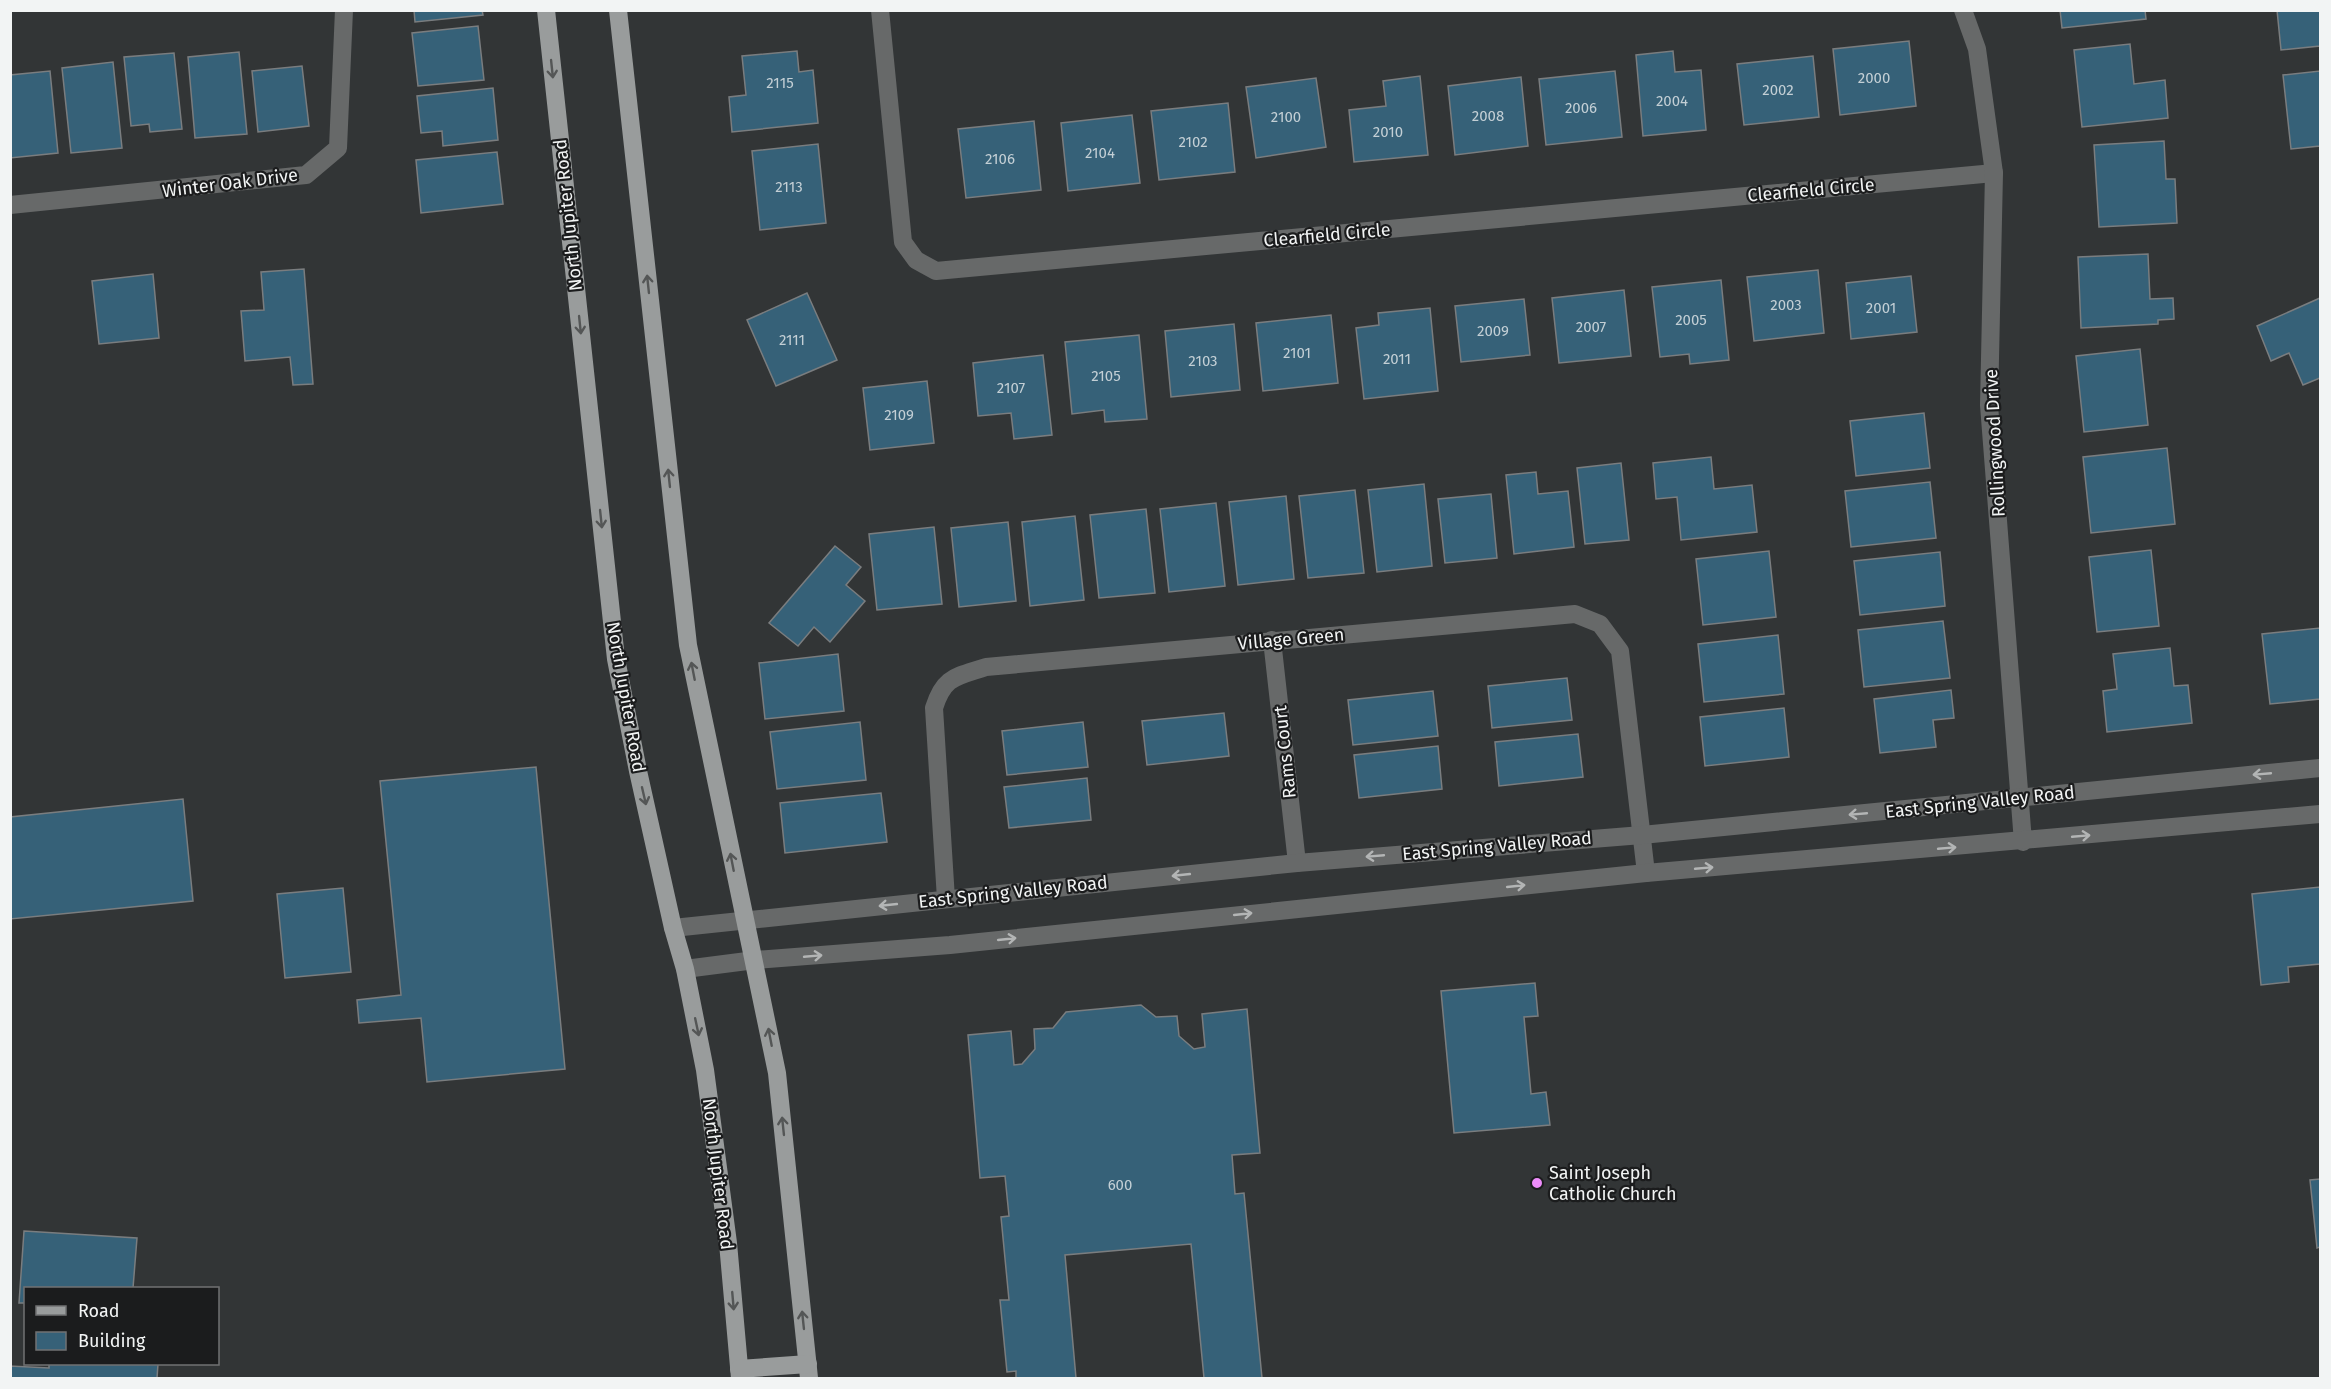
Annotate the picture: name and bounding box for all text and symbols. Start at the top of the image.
one-way arrow [547,58,558,78]
house number: 2000 [1858,69,1890,87]
house number: 2115 [766,74,794,92]
house number: 2002 [1762,81,1794,99]
house number: 2004 [1656,92,1688,110]
house number: 2006 [1565,99,1597,117]
house number: 2008 [1472,107,1504,125]
house number: 2100 [1271,108,1301,126]
house number: 2010 [1373,123,1403,141]
house number: 2102 [1178,133,1208,151]
street label: North Jupiter Road [549,138,587,292]
house number: 2104 [1085,144,1115,162]
house number: 2106 [985,150,1015,168]
street label: Winter Oak Drive [161,164,299,202]
street label: Clearfield Circle [1747,173,1875,207]
house number: 2113 [775,178,803,196]
street label: Clearfield Circle [1263,218,1391,252]
one-way arrow [642,274,653,294]
house number: 2003 [1770,296,1802,314]
house number: 2001 [1866,299,1896,317]
house number: 2005 [1675,311,1707,329]
one-way arrow [575,315,586,335]
house number: 2007 [1576,318,1607,336]
house number: 2009 [1477,322,1509,340]
house number: 2111 [779,331,805,349]
house number: 2101 [1283,344,1311,362]
house number: 2011 [1383,350,1411,368]
house number: 2103 [1188,352,1218,370]
house number: 2105 [1091,367,1121,385]
street label: Rollingwood Drive [1980,368,2010,518]
house number: 2107 [997,379,1025,397]
house number: 2109 [884,406,914,424]
one-way arrow [664,468,675,488]
one-way arrow [596,509,607,528]
street label: North Jupiter Road [602,620,650,774]
street label: Village Green [1237,623,1345,655]
one-way arrow [687,662,698,681]
street label: Rams Court [1269,704,1301,800]
one-way arrow [2253,769,2273,780]
street label: East Spring Valley Road [1884,781,2076,823]
one-way arrow [638,787,650,806]
one-way arrow [1848,809,1868,820]
street label: East Spring Valley Road [1401,827,1593,865]
one-way arrow [2071,830,2091,841]
one-way arrow [1937,842,1956,853]
one-way arrow [1366,851,1386,862]
one-way arrow [726,853,737,872]
one-way arrow [1693,862,1713,873]
one-way arrow [1172,870,1192,881]
street label: East Spring Valley Road [917,871,1109,913]
one-way arrow [1506,880,1526,891]
one-way arrow [878,900,898,911]
one-way arrow [1232,908,1252,919]
one-way arrow [997,933,1017,944]
one-way arrow [802,950,822,961]
one-way arrow [691,1017,703,1036]
one-way arrow [764,1028,775,1047]
street label: North Jupiter Road [698,1097,738,1251]
one-way arrow [777,1117,788,1137]
place label: Saint Joseph Catholic Church [1549,1162,1676,1205]
house number: 600 [1108,1176,1132,1194]
marker: Saint Joseph Catholic Church [1530,1176,1544,1190]
legend [24,1287,219,1365]
one-way arrow [728,1291,739,1311]
text: Road [78,1300,120,1322]
one-way arrow [797,1311,808,1331]
text: Building [78,1330,146,1352]

